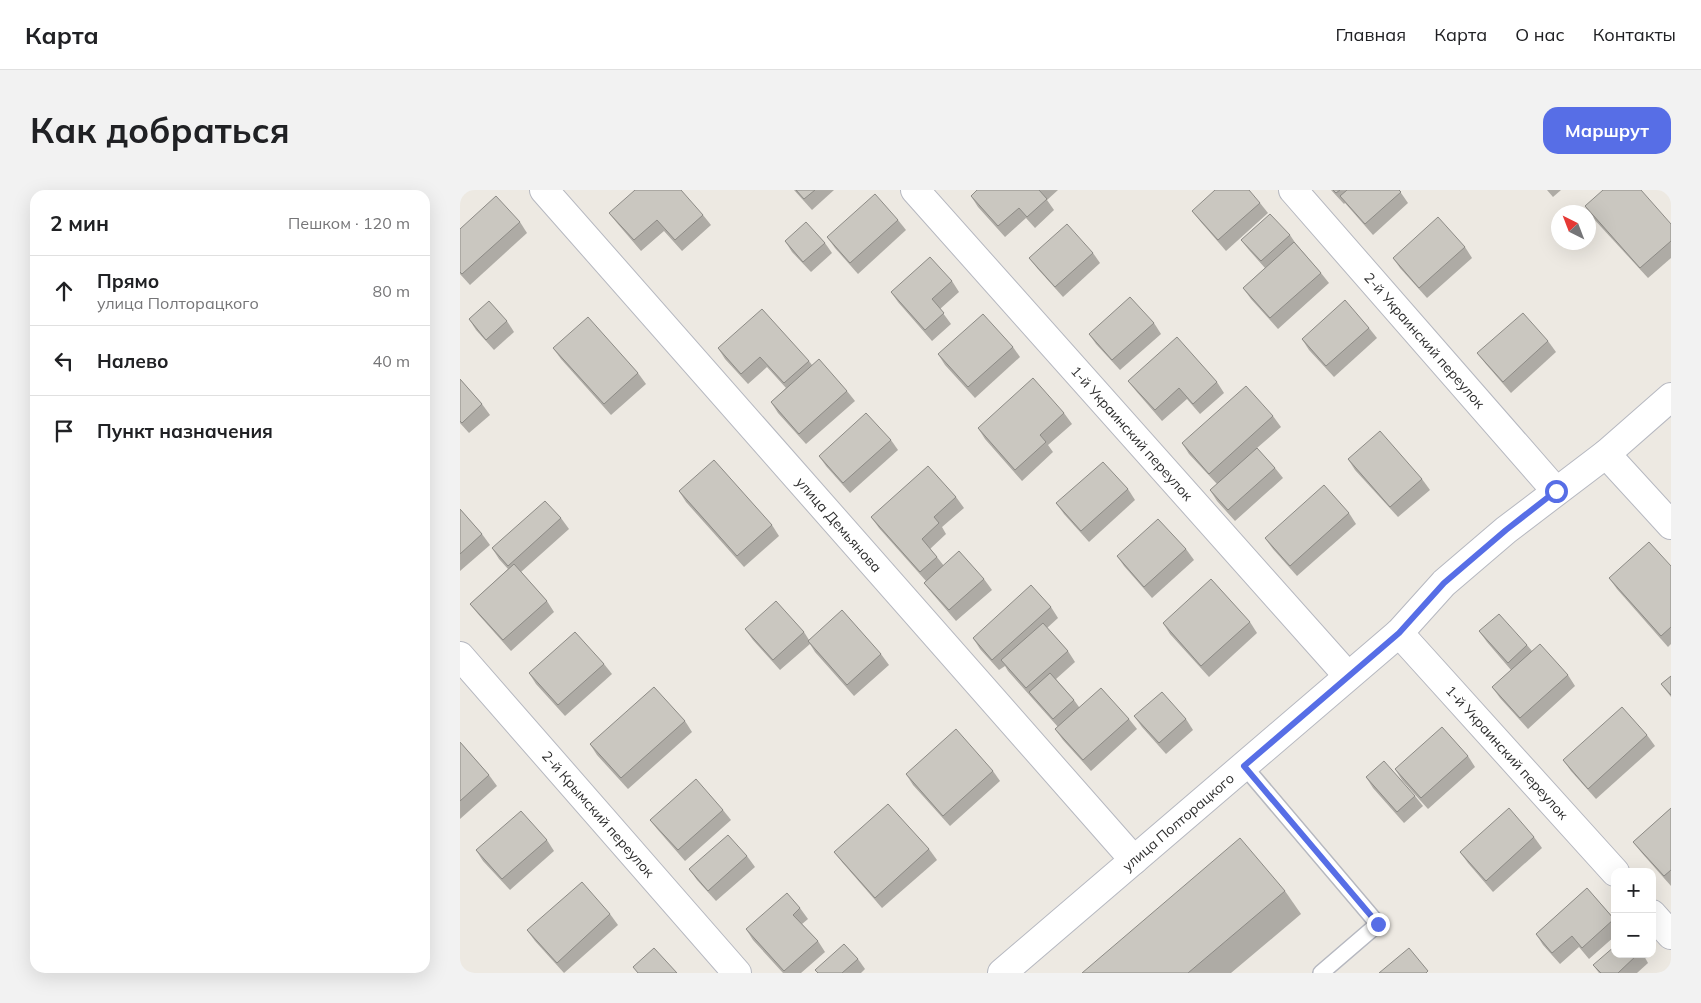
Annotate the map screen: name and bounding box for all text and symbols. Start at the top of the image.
text: Карта [25,20,99,50]
text: Главная [1336,23,1406,46]
text: Карта [1434,23,1487,46]
text: О нас [1515,23,1565,46]
text: Контакты [1593,23,1676,46]
button: Маршрут [1543,107,1671,154]
text: Как добраться [30,108,290,152]
north arrow [1551,205,1596,250]
text: 2 мин [50,210,109,236]
text: Пешком · 120 m [288,213,410,233]
text: Прямо [97,269,159,293]
street label: 2-й Украинский переулок [1360,269,1489,413]
icon: ahead [50,277,78,305]
text: 80 m [373,281,410,301]
text: улица Полторацкого [97,293,259,313]
icon: left [50,347,78,375]
text: Налево [97,349,169,373]
text: 40 m [373,351,410,371]
street label: 1-й Украинский переулок [1067,362,1197,505]
icon: arrive [50,417,78,445]
text: Пункт назначения [97,419,273,443]
street label: улица Демьянова [792,473,886,576]
route start [1545,480,1568,503]
street label: 1-й Украинский переулок [1442,682,1573,824]
street label: 2-й Крымский переулок [538,747,659,882]
street label: улица Полторацкого [1119,769,1238,875]
map controls [1611,868,1656,958]
button: + [1611,868,1656,913]
route end [1367,913,1390,936]
button: − [1611,913,1656,958]

